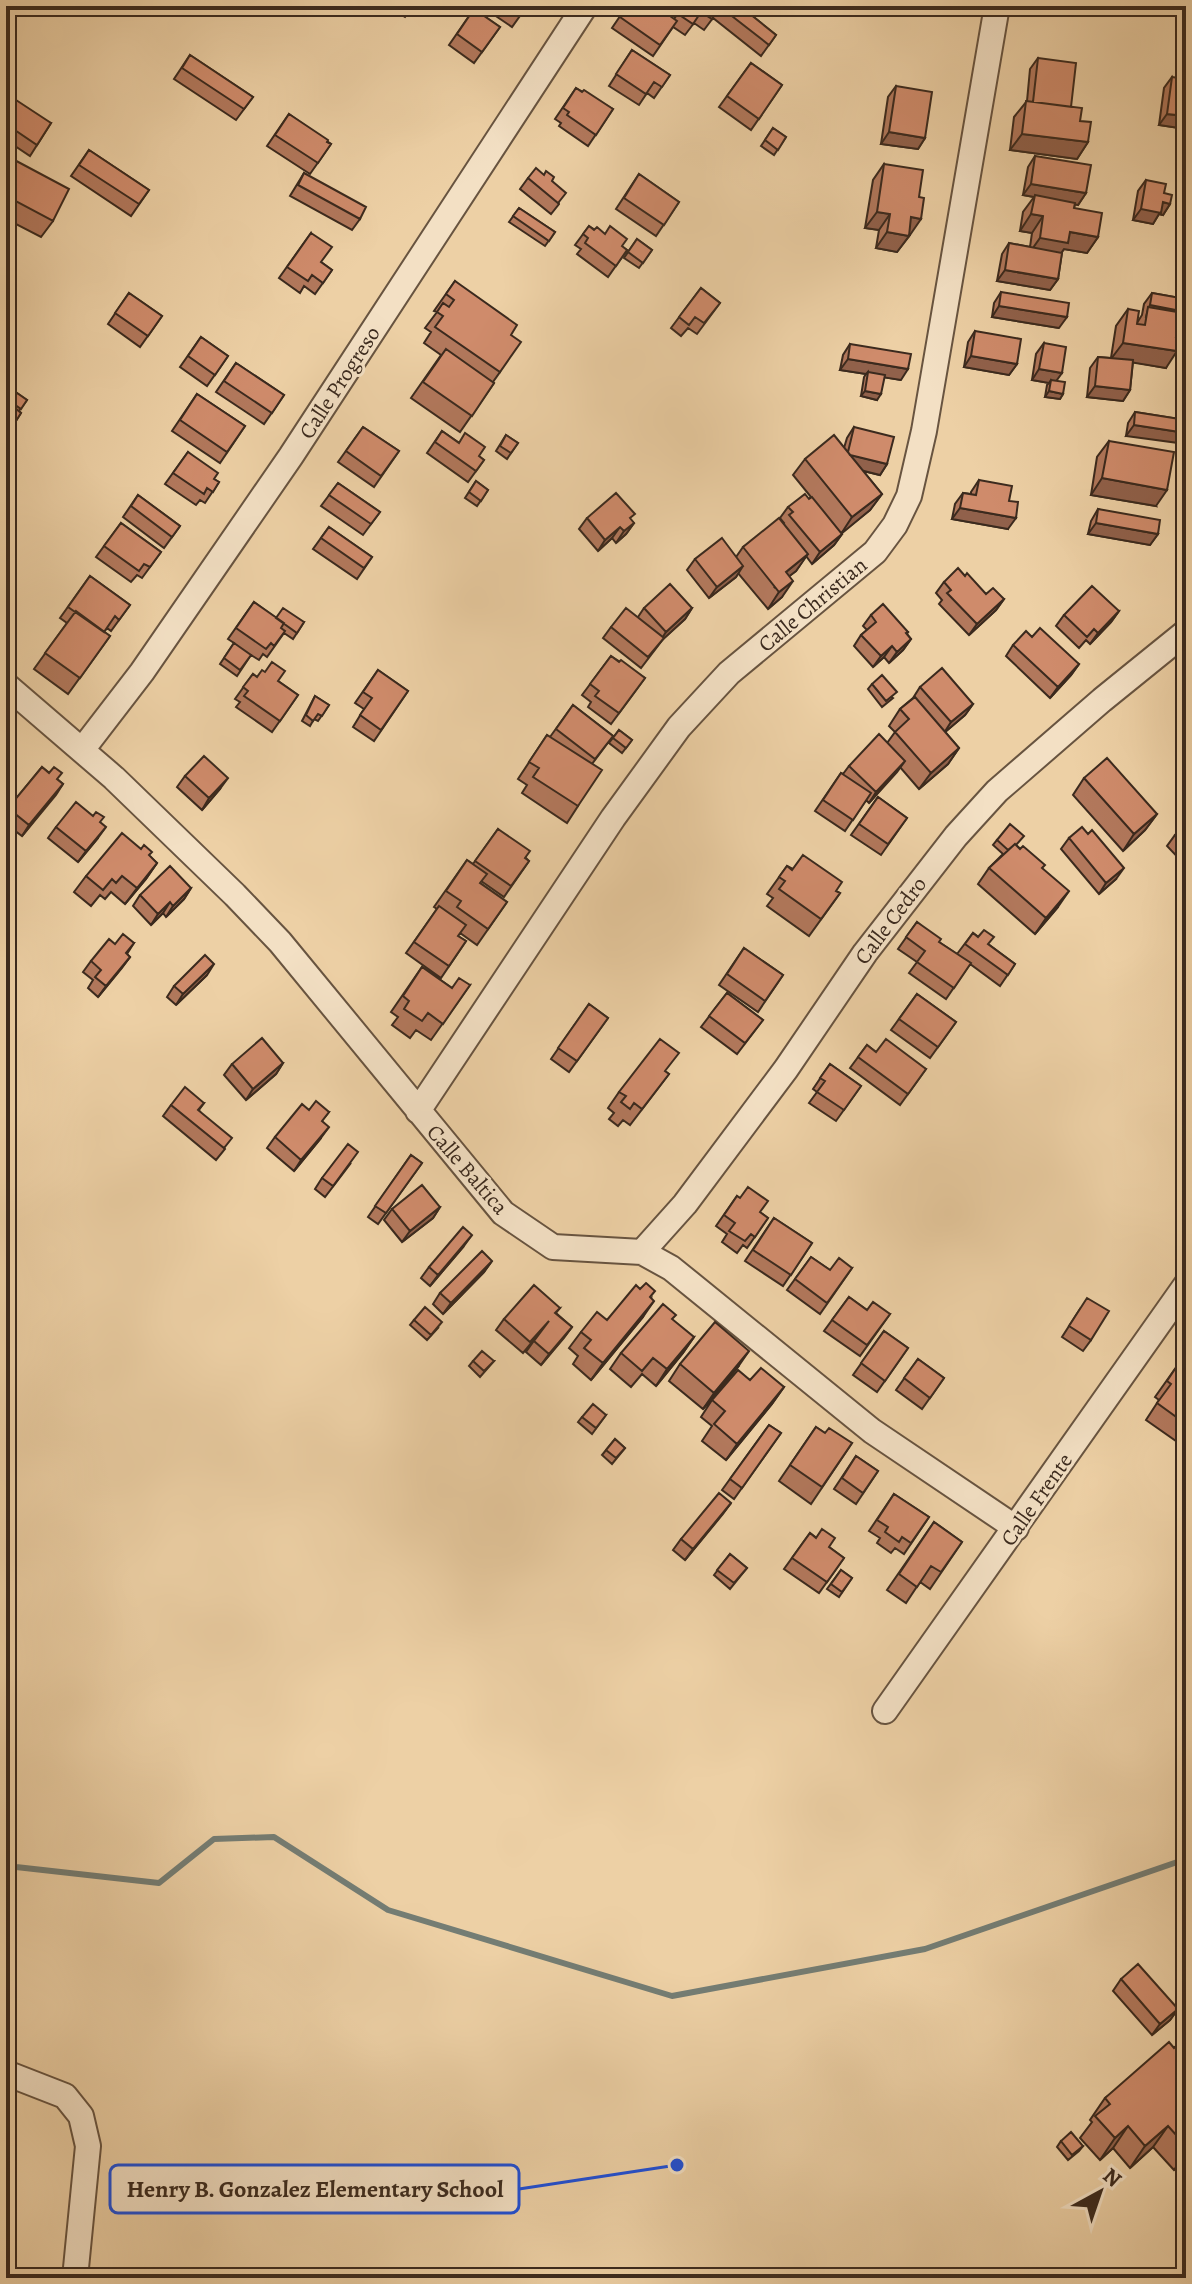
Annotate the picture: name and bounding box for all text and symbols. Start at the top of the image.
street label: Calle Progreso [292,320,388,445]
street label: Calle Christian [752,550,874,659]
street label: Calle Cedro [848,870,934,971]
street label: Calle Baltica [420,1118,515,1222]
street label: Calle Frente [994,1447,1080,1552]
north arrow [1060,2152,1140,2232]
text: N [1096,2161,1128,2194]
callout: Henry B. Gonzalez Elementary School [110,2165,519,2213]
text: Henry B. Gonzalez Elementary School [127,2173,504,2205]

